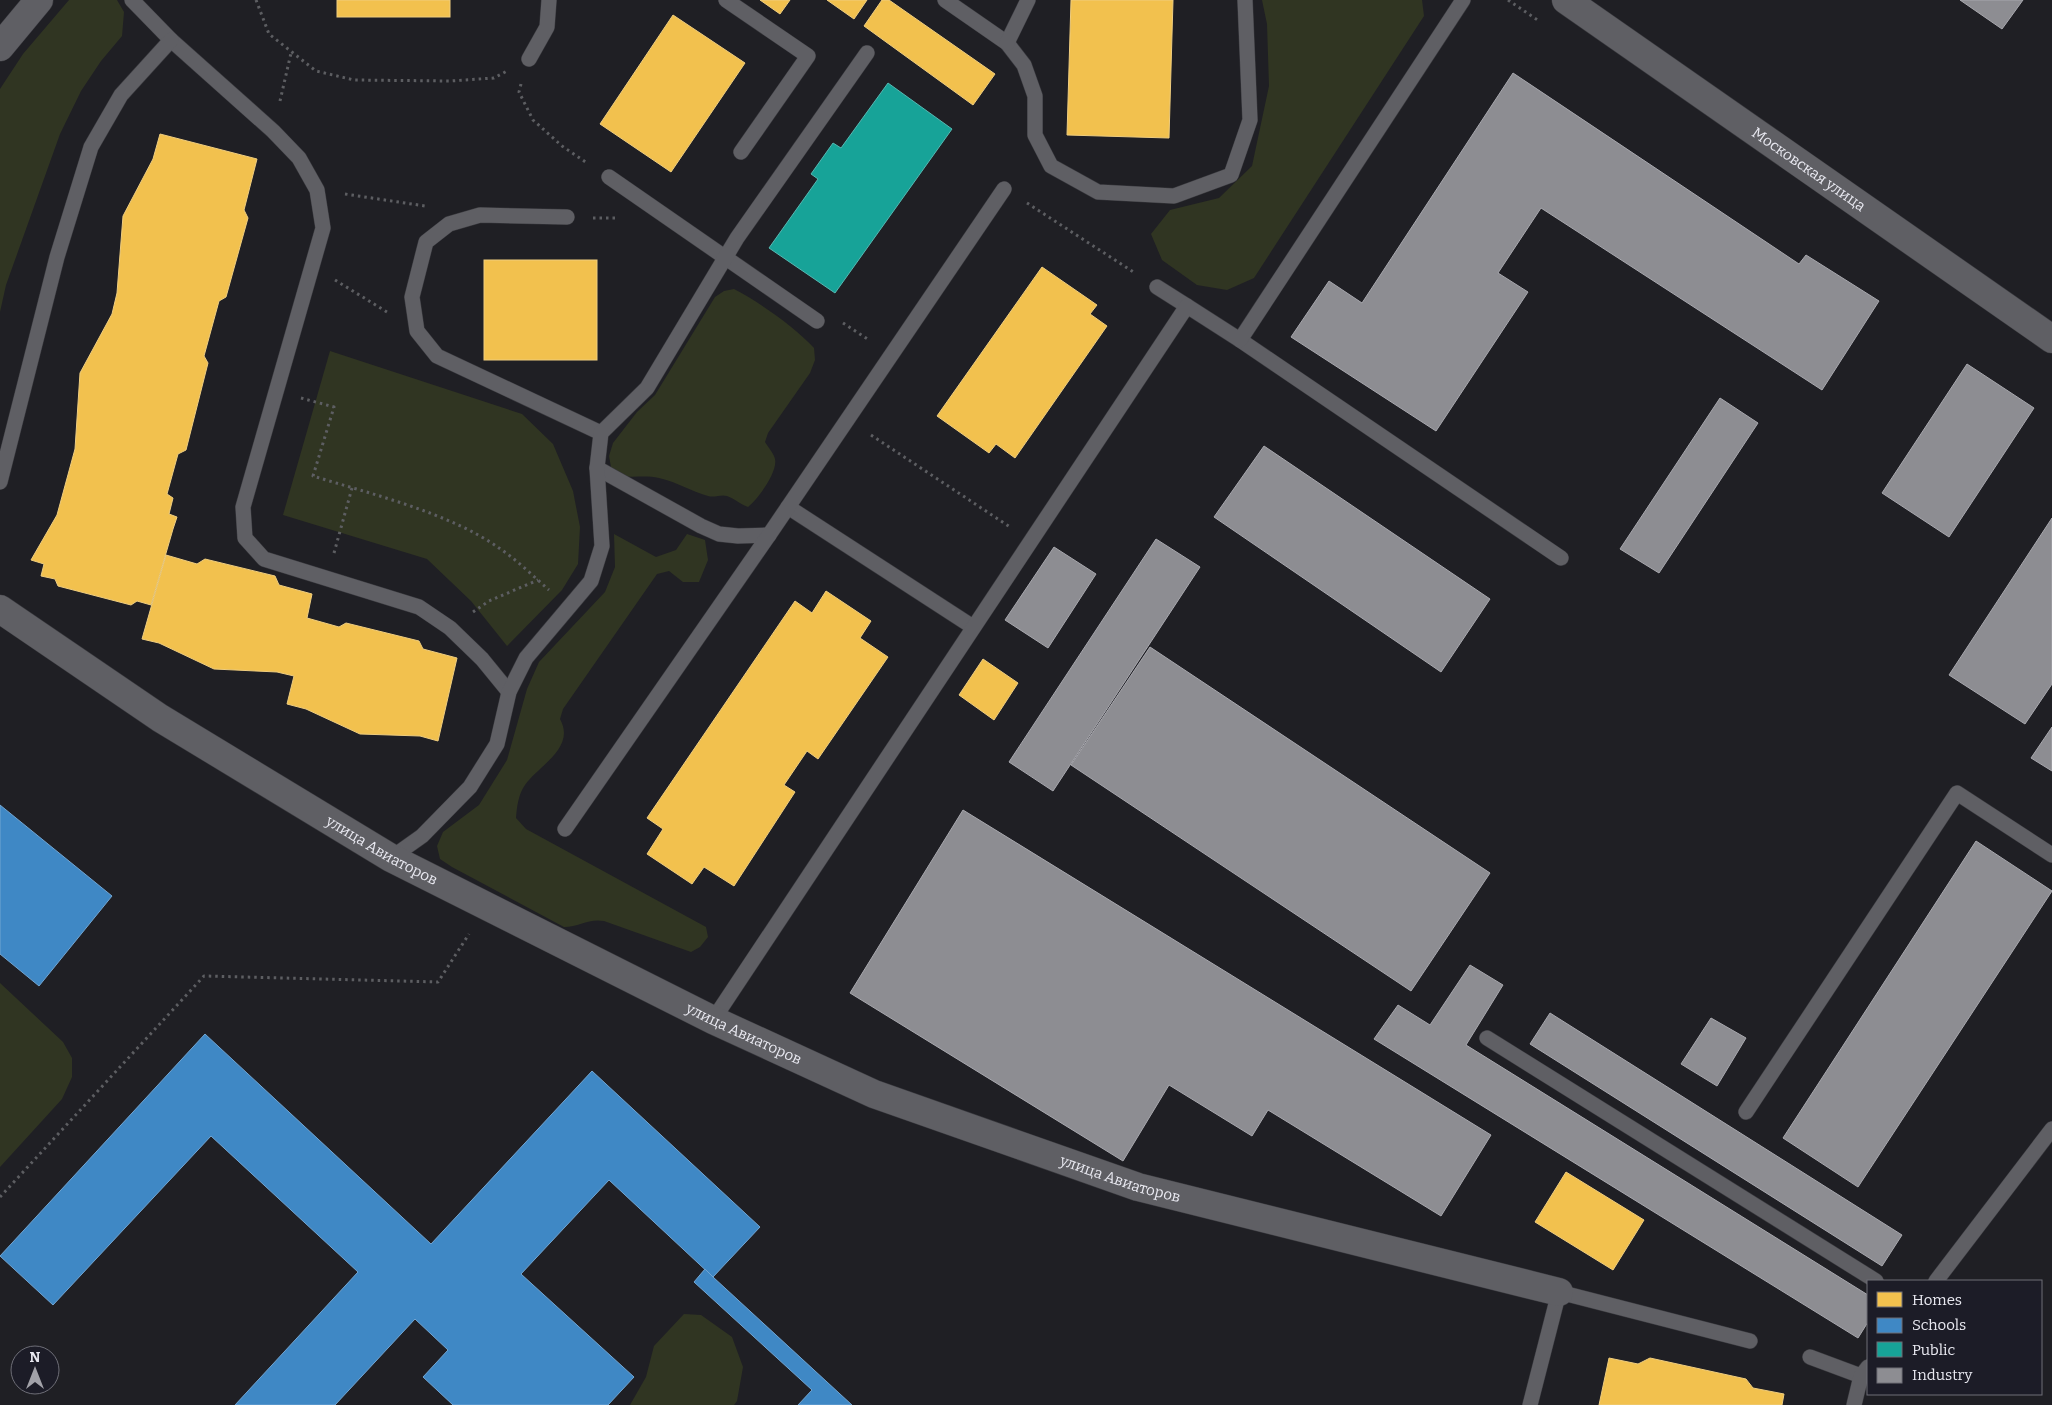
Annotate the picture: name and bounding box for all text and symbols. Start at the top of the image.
street label: Московская улица [1749,124,1869,215]
street label: улица Авиаторов [322,811,441,889]
street label: улица Авиаторов [682,998,805,1069]
street label: улица Авиаторов [1057,1151,1182,1206]
legend [1867,1280,2042,1395]
text: Homes [1912,1291,1962,1309]
text: Schools [1912,1316,1966,1334]
text: Public [1912,1341,1956,1359]
north arrow [10,1345,60,1395]
text: N [30,1349,41,1366]
text: Industry [1912,1366,1972,1384]

